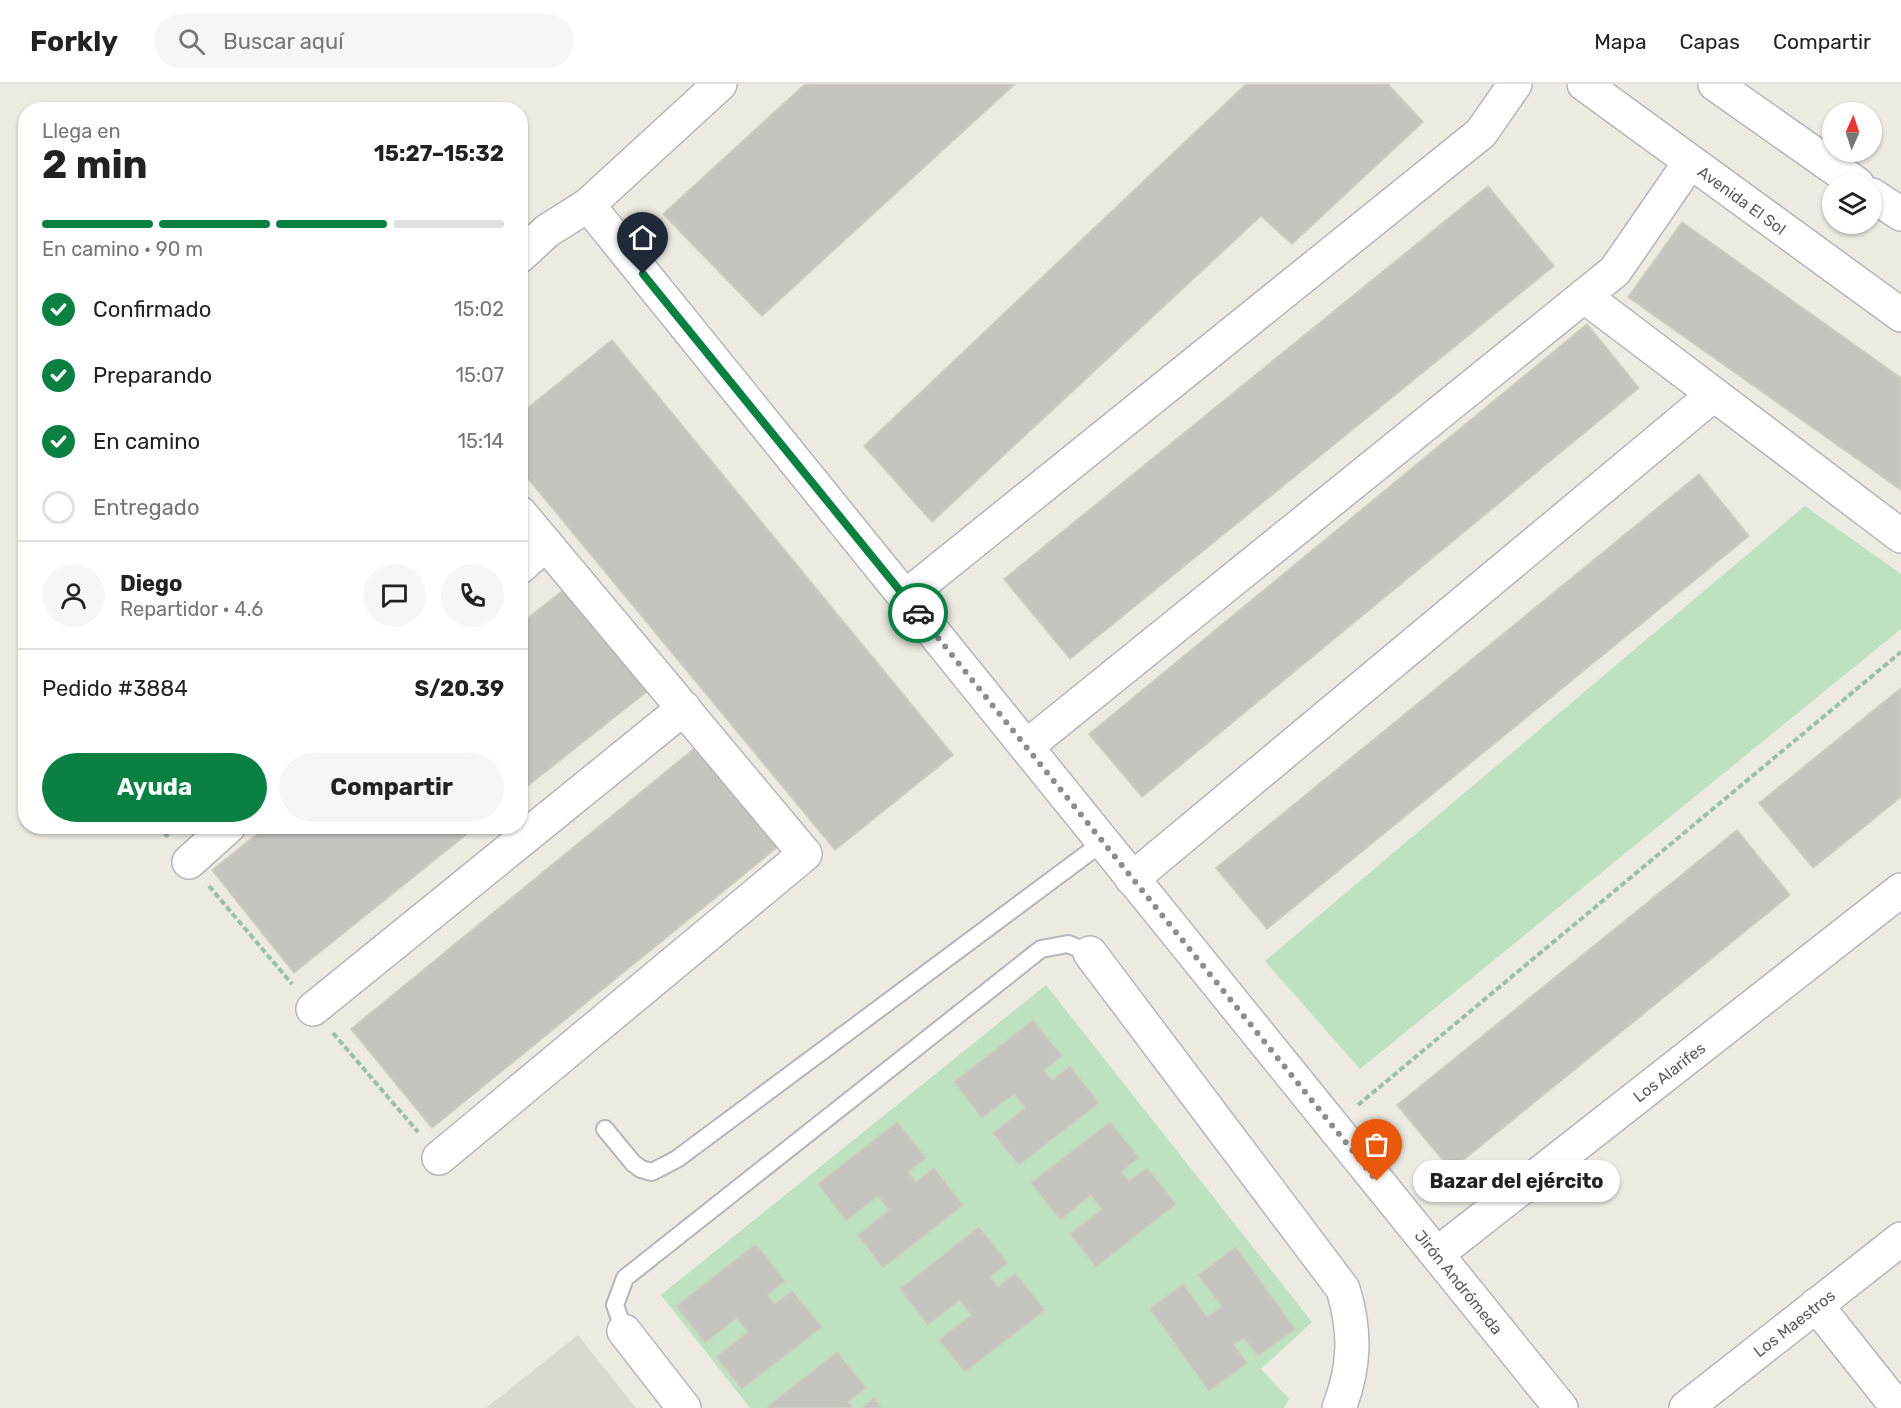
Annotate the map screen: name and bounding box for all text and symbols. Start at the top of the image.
search box [154,14,574,68]
text: Forkly [30,25,118,58]
icon: search [175,25,208,58]
text: Buscar aquí [223,28,344,55]
text: Mapa [1594,29,1647,54]
text: Capas [1680,29,1740,54]
text: Compartir [1773,29,1871,54]
north arrow [1822,102,1882,162]
map controls [1822,102,1882,234]
text: Llega en [42,119,121,143]
text: 15:27–15:32 [374,140,504,167]
text: 2 min [42,142,148,188]
street label: Avenida El Sol [1694,162,1789,239]
button: layers [1822,174,1882,234]
pin [617,212,668,274]
icon: home [626,221,659,254]
text: En camino · 90 m [42,237,203,261]
icon: check [42,293,75,326]
text: Confirmado [93,296,211,323]
text: 15:02 [454,297,504,321]
icon: check [42,359,75,392]
text: Preparando [93,362,212,389]
text: 15:07 [455,363,504,387]
icon: check [42,425,75,458]
text: En camino [93,428,200,455]
text: 15:14 [457,429,504,453]
text: Entregado [93,494,200,521]
button: person [42,564,105,627]
button: chat [363,564,426,627]
button: phone [441,564,504,627]
text: Diego [120,570,183,597]
courier [888,583,948,643]
text: Repartidor · 4.6 [120,597,263,621]
icon: car [902,597,935,630]
text: Pedido #3884 [42,675,188,702]
text: S/20.39 [414,675,504,702]
button: Ayuda [42,753,267,822]
button: Compartir [279,753,504,822]
street label: Los Alarifes [1629,1038,1709,1106]
pin [1351,1119,1402,1181]
icon: bag [1360,1128,1393,1161]
callout: Bazar del ejército [1413,1160,1620,1202]
text: Bazar del ejército [1429,1169,1604,1193]
street label: Jirón Andrómeda [1411,1226,1507,1338]
street label: Los Maestros [1750,1286,1839,1361]

